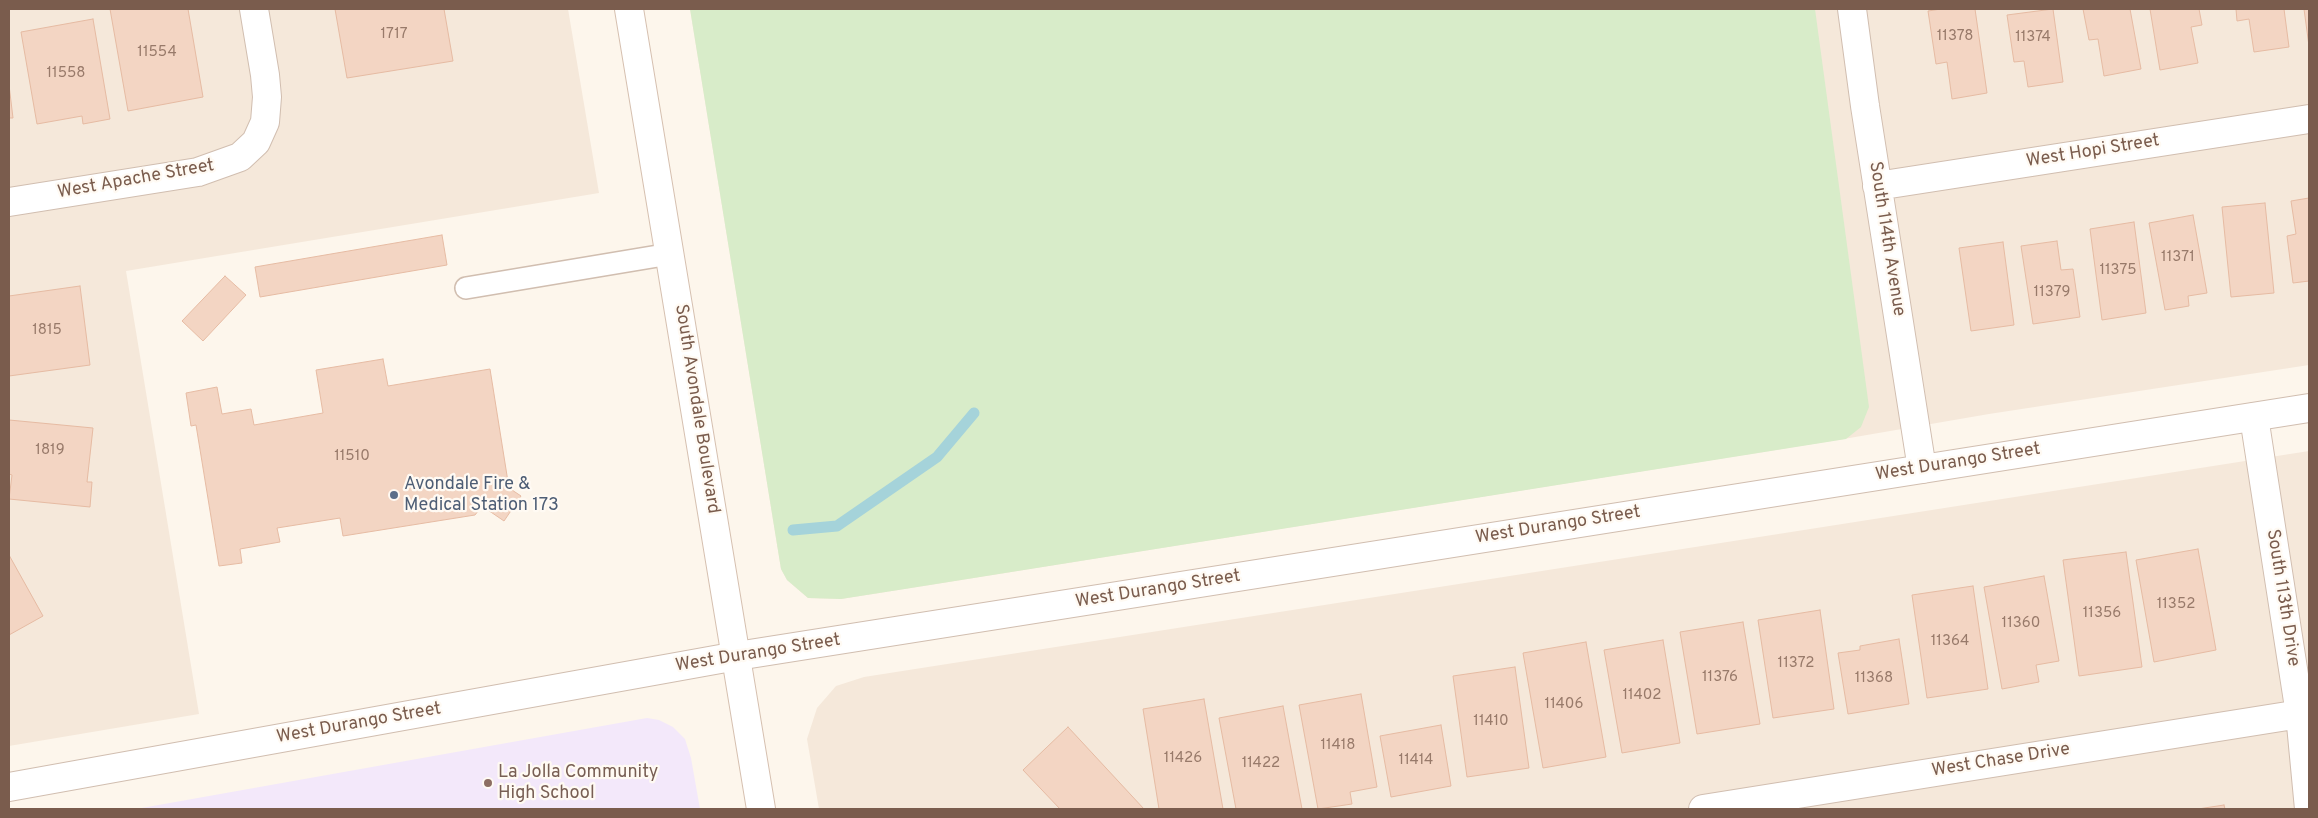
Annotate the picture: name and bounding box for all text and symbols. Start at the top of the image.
house number: 1717 [381,26,407,44]
house number: 11378 [1937,28,1973,46]
house number: 11374 [2015,29,2051,47]
house number: 11554 [137,44,177,62]
house number: 11558 [47,65,85,83]
street label: West Hopi Street [2025,131,2161,173]
street label: West Apache Street [56,156,216,204]
street label: South 114th Avenue [1863,160,1909,318]
house number: 11371 [2161,249,2195,267]
house number: 11375 [2099,262,2137,280]
house number: 11379 [2034,284,2070,302]
street label: South Avondale Boulevard [669,303,723,515]
house number: 1815 [32,322,62,340]
street label: West Durango Street [1874,439,2042,487]
house number: 1819 [35,442,65,460]
house number: 11510 [334,448,370,466]
place label: Avondale Fire & Medical Station 173 [404,474,559,516]
marker: Avondale Fire & Medical Station 173 [388,489,400,501]
street label: West Durango Street [1474,502,1642,550]
street label: South 113th Drive [2260,528,2304,668]
street label: West Durango Street [1074,566,1242,614]
house number: 11352 [2157,596,2195,614]
house number: 11356 [2083,605,2121,623]
house number: 11360 [2002,615,2040,633]
street label: West Durango Street [674,630,842,678]
house number: 11364 [1931,633,1969,651]
house number: 11372 [1778,655,1814,673]
house number: 11376 [1702,669,1738,687]
house number: 11368 [1855,670,1893,688]
house number: 11402 [1622,687,1662,705]
house number: 11406 [1545,696,1583,714]
street label: West Durango Street [275,699,443,749]
house number: 11410 [1473,713,1509,731]
house number: 11418 [1321,737,1355,755]
street label: West Chase Drive [1930,739,2072,783]
house number: 11426 [1164,750,1202,768]
house number: 11414 [1399,752,1433,770]
house number: 11422 [1242,755,1280,773]
place label: La Jolla Community High School [498,762,658,804]
marker: La Jolla Community High School [482,777,494,789]

